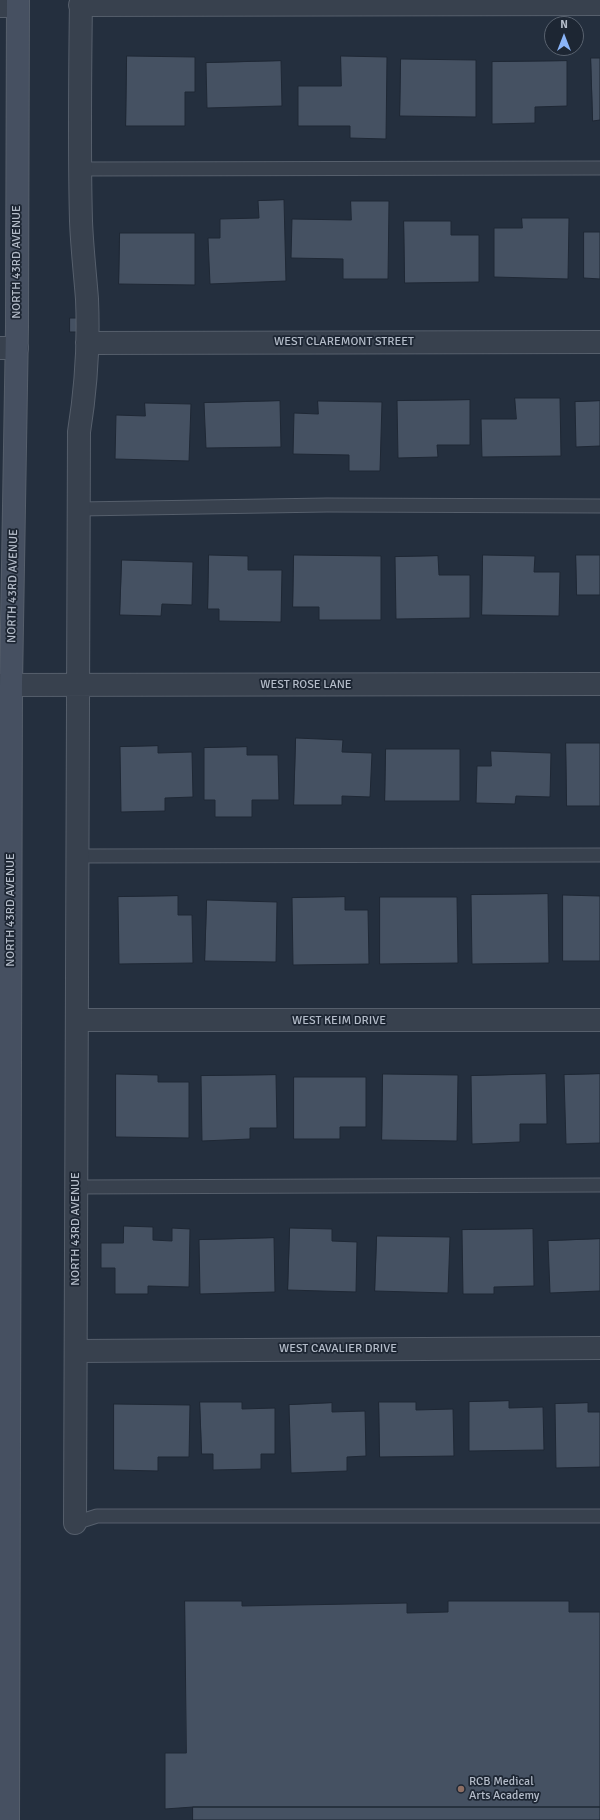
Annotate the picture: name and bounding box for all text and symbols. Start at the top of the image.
north arrow [544,16,584,56]
text: N [560,18,568,31]
street label: NORTH 43RD AVENUE [10,205,24,319]
street label: WEST CLAREMONT STREET [274,335,414,349]
street label: NORTH 43RD AVENUE [5,529,21,643]
street label: WEST ROSE LANE [260,678,352,692]
street label: NORTH 43RD AVENUE [4,853,18,967]
street label: WEST KEIM DRIVE [292,1014,386,1028]
street label: NORTH 43RD AVENUE [69,1172,83,1286]
street label: WEST CAVALIER DRIVE [279,1342,397,1356]
place label: RCB Medical Arts Academy [469,1775,539,1803]
marker: RCB Medical Arts Academy [456,1784,466,1794]

